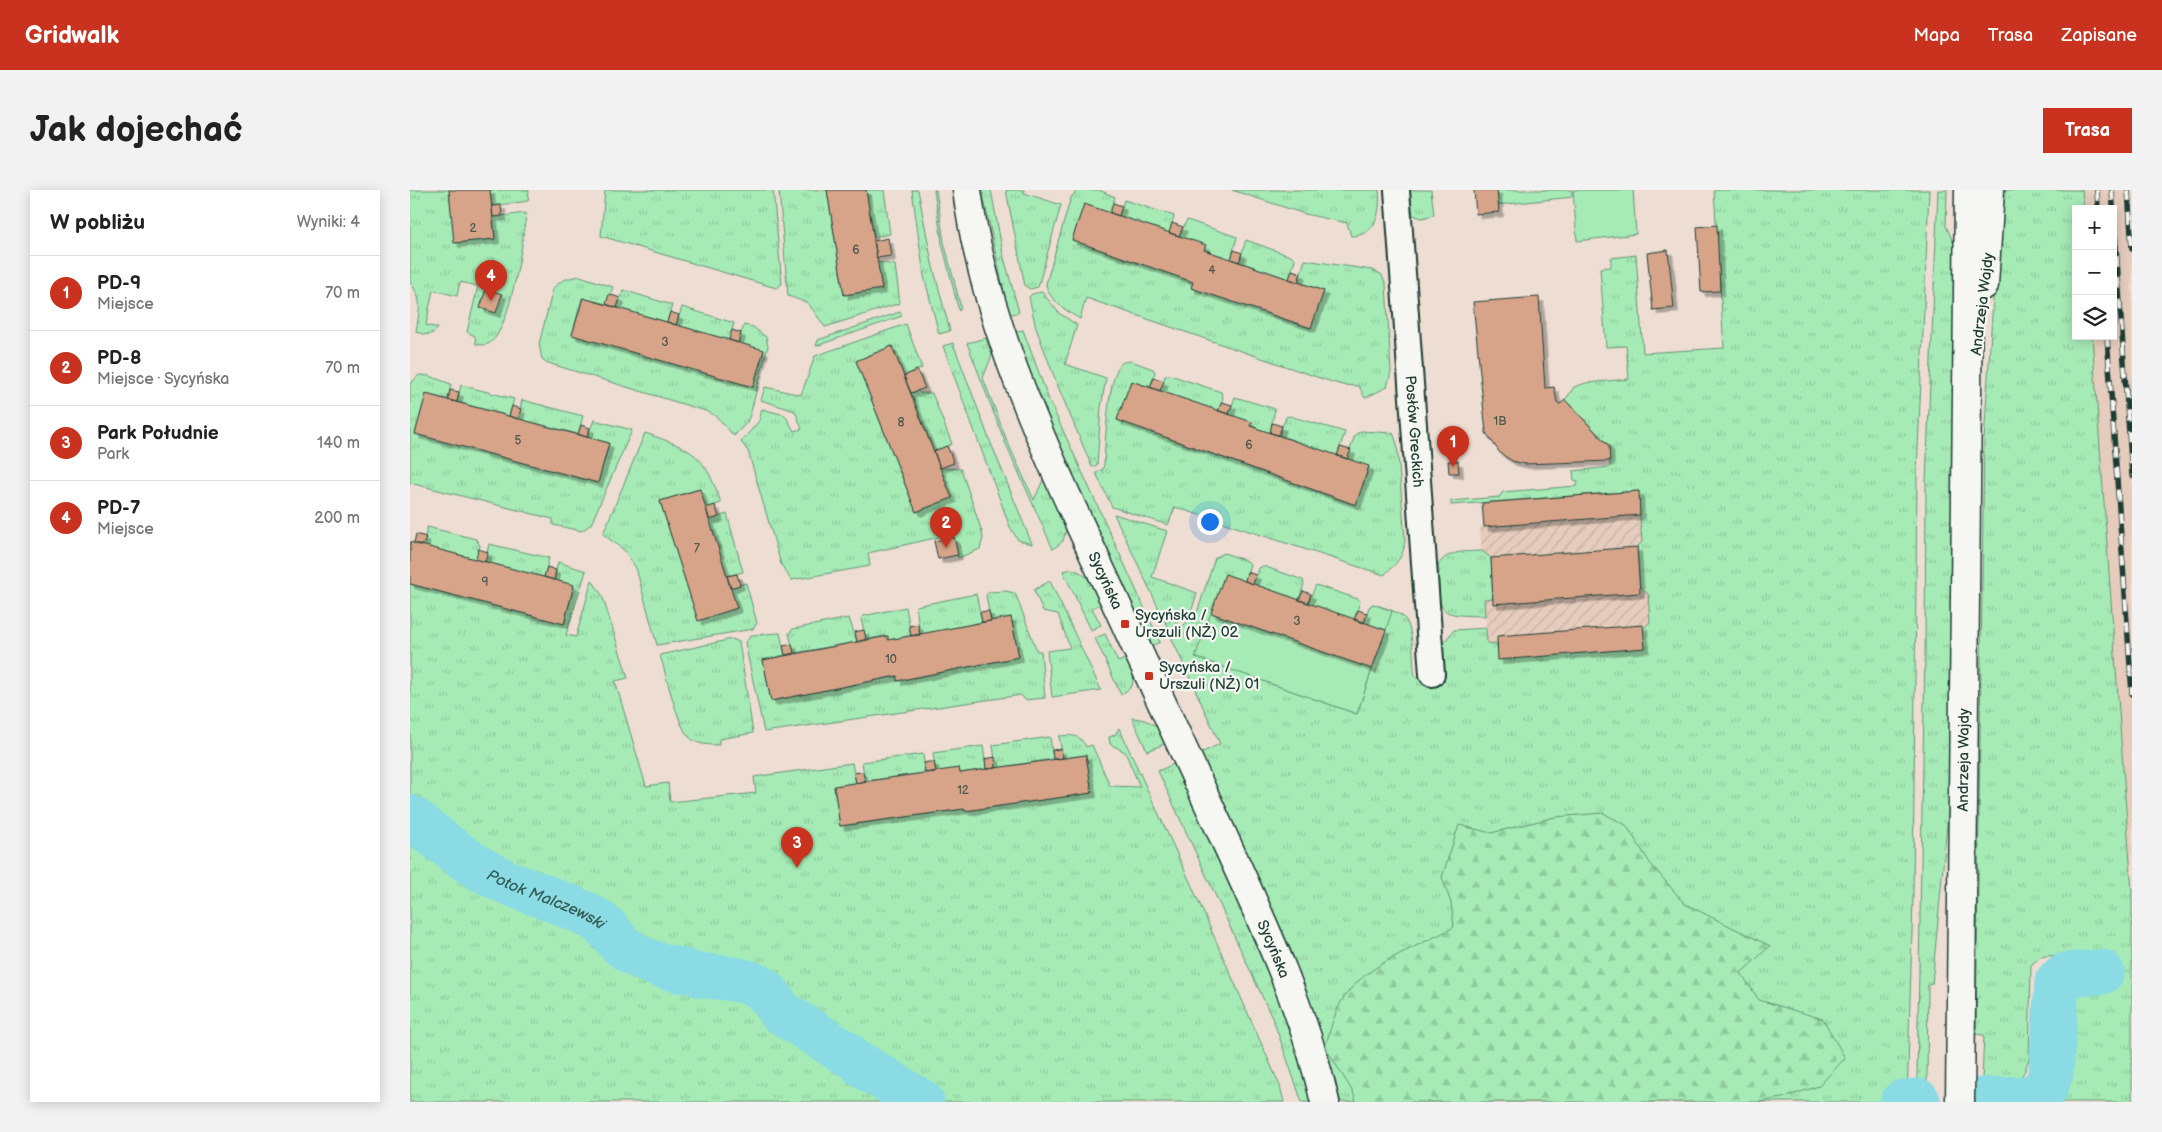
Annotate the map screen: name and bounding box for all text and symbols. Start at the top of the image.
text: Gridwalk [25,21,119,50]
text: Mapa [1913,25,1960,46]
text: Trasa [1988,25,2033,46]
text: Zapisane [2061,25,2137,46]
button: Trasa [2043,108,2132,153]
text: Jak dojechać [30,109,243,152]
map controls [2072,205,2117,340]
button: + [2072,205,2117,250]
text: W pobliżu [50,210,145,235]
text: Wyniki: 4 [297,213,360,232]
house number: 2 [469,221,477,236]
house number: 6 [852,243,860,258]
button: − [2072,250,2117,295]
street label: Andrzeja Wajdy [1967,251,1998,357]
pin: 4 [475,260,507,301]
house number: 4 [1208,263,1216,278]
text: PD-9 [97,272,141,295]
text: 1 [63,284,69,303]
text: 70 m [325,284,360,303]
text: Miejsce [97,295,154,314]
button: layers [2072,295,2117,340]
house number: 3 [661,335,669,350]
text: PD-8 [97,347,141,370]
text: 2 [61,359,71,378]
text: 70 m [325,359,360,378]
text: Miejsce · Sycyńska [97,370,229,389]
street label: Posłów Greckich [1400,375,1427,488]
house number: 1B [1494,414,1506,429]
house number: 8 [898,415,905,430]
text: Park Południe [97,422,219,445]
pin: 1 [1437,426,1469,467]
house number: 5 [515,433,522,448]
text: 3 [61,434,71,453]
text: 140 m [317,434,360,453]
house number: 6 [1245,438,1253,453]
text: Park [97,445,129,464]
text: PD-7 [97,497,140,520]
pin: 2 [930,507,962,548]
text: 4 [61,509,71,528]
text: 200 m [314,509,360,528]
your location [1197,509,1223,535]
text: Miejsce [97,520,154,539]
house number: 7 [694,541,700,556]
street label: Sycyńska [1084,549,1127,612]
house number: 9 [482,575,489,590]
place label: Sycyńska / Urszuli (NŻ) 02 [1135,606,1239,642]
house number: 3 [1293,614,1301,629]
marker: Sycyńska / Urszuli (NŻ) 02 [1119,618,1131,630]
house number: 10 [885,652,897,667]
place label: Sycyńska / Urszuli (NŻ) 01 [1159,658,1259,694]
marker: Sycyńska / Urszuli (NŻ) 01 [1143,670,1155,682]
street label: Andrzeja Wajdy [1954,708,1974,812]
house number: 12 [957,783,969,798]
pin: 3 [781,827,813,868]
water label: Potok Malczewski [483,866,610,935]
street label: Sycyńska [1252,917,1294,981]

